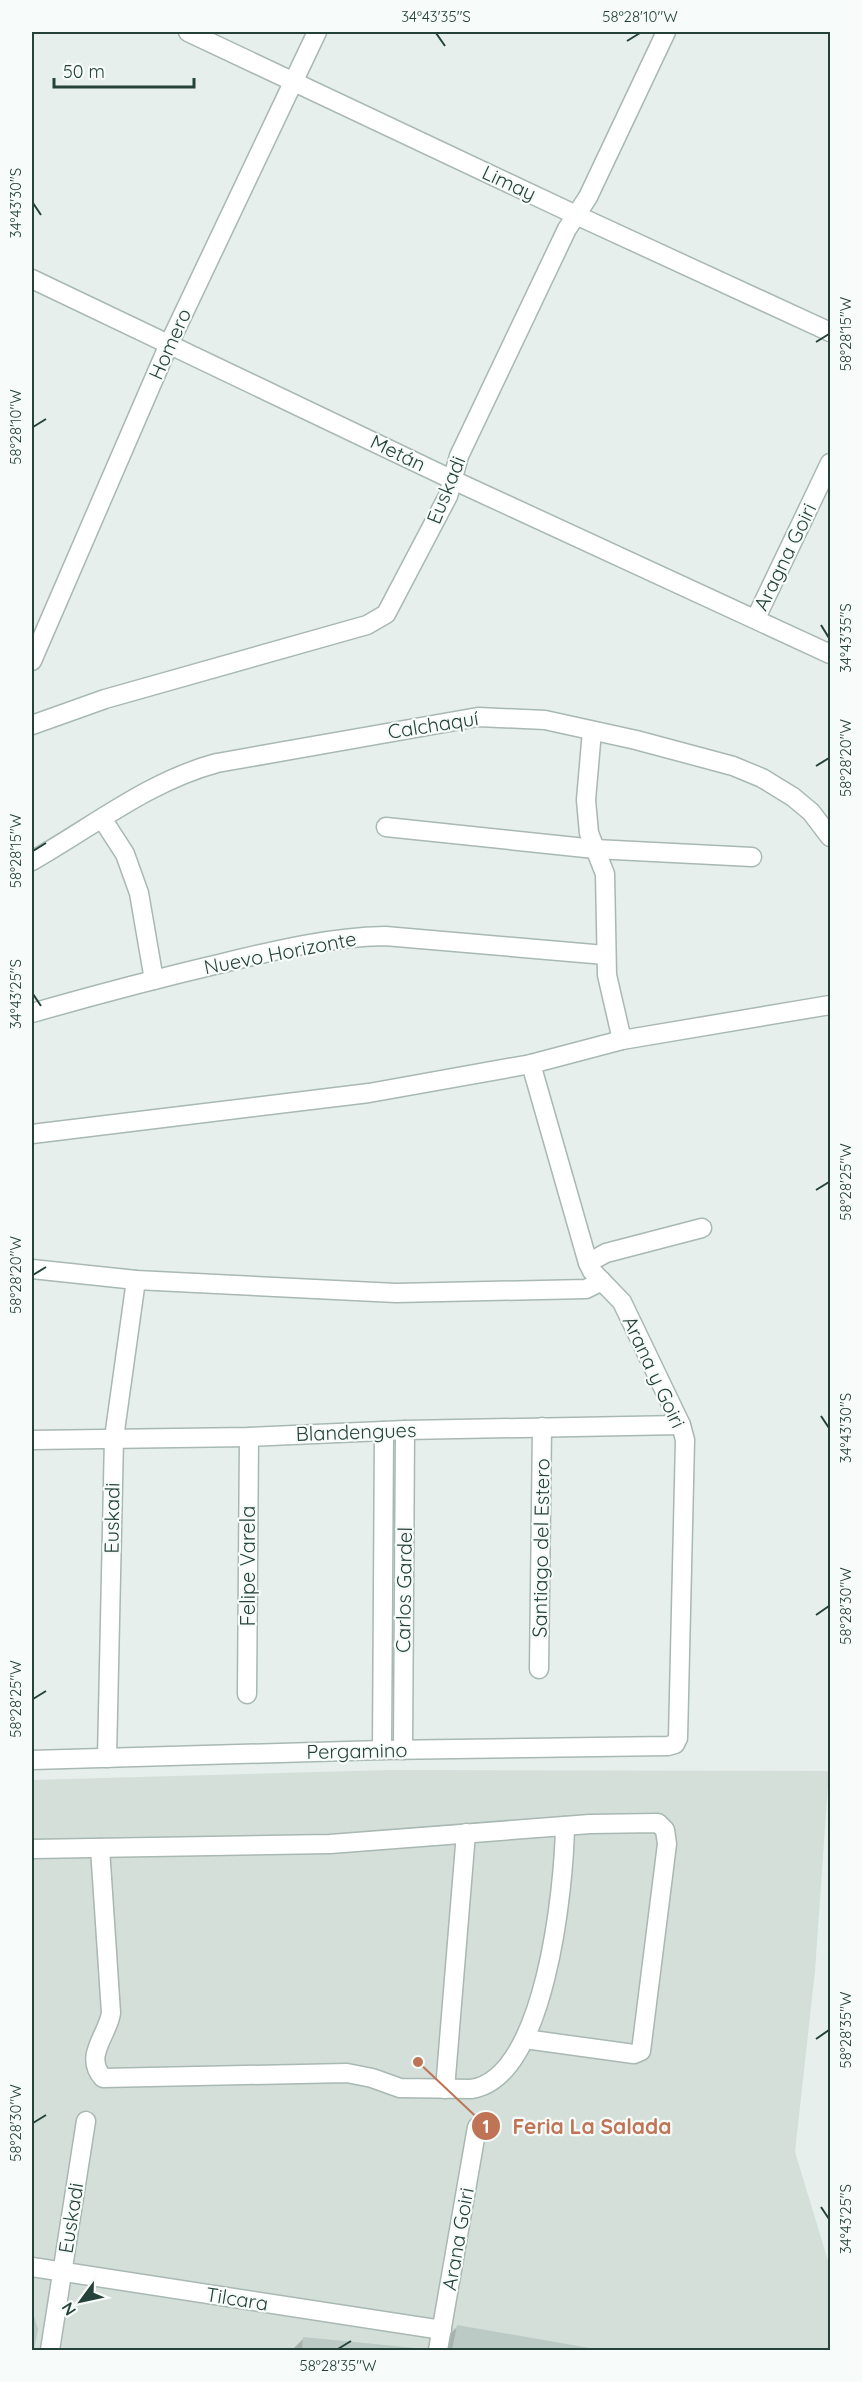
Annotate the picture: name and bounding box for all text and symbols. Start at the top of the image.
text: 34°43'35"S [401,7,471,26]
text: 58°28'10"W [602,7,678,26]
scale bar [54,51,194,89]
text: 50 m [63,60,105,83]
street label: Limay [478,159,540,206]
text: 34°43'30"S [6,168,25,238]
text: 58°28'15"W [836,296,855,371]
street label: Homero [143,304,196,383]
text: 58°28'10"W [6,389,25,465]
street label: Metán [367,429,430,477]
street label: Euskadi [421,452,470,527]
street label: Aragna Goiri [748,499,821,615]
text: 34°43'35"S [836,603,855,673]
street label: Calchaquí [386,705,481,744]
text: 58°28'20"W [836,718,855,797]
text: 58°28'15"W [6,813,25,888]
street label: Nuevo Horizonte [202,925,358,980]
text: 34°43'25"S [6,959,25,1029]
text: 58°28'25"W [836,1143,855,1221]
text: 58°28'20"W [6,1235,25,1314]
street label: Arana y Goiri [618,1312,691,1432]
text: 34°43'30"S [836,1393,855,1463]
street label: Blandengues [295,1417,417,1446]
street label: Santiago del Estero [526,1458,555,1638]
street label: Euskadi [98,1482,125,1554]
street label: Felipe Varela [235,1506,260,1626]
street label: Carlos Gardel [390,1527,417,1653]
text: 58°28'30"W [836,1567,855,1645]
text: 58°28'25"W [6,1660,25,1738]
street label: Pergamino [306,1737,408,1764]
text: 58°28'35"W [836,1991,855,2068]
text: 58°28'30"W [6,2084,25,2162]
callout: Feria La Salada [471,2107,683,2146]
text: Feria La Salada [513,2113,671,2139]
text: 1 [482,2115,490,2138]
street label: Euskadi [53,2181,88,2255]
text: 34°43'25"S [836,2184,855,2254]
street label: Arana Goiri [436,2186,479,2292]
north arrow [51,2271,111,2331]
street label: Tilcara [204,2281,270,2316]
text: N [57,2299,80,2320]
text: 58°28'35"W [300,2356,377,2375]

